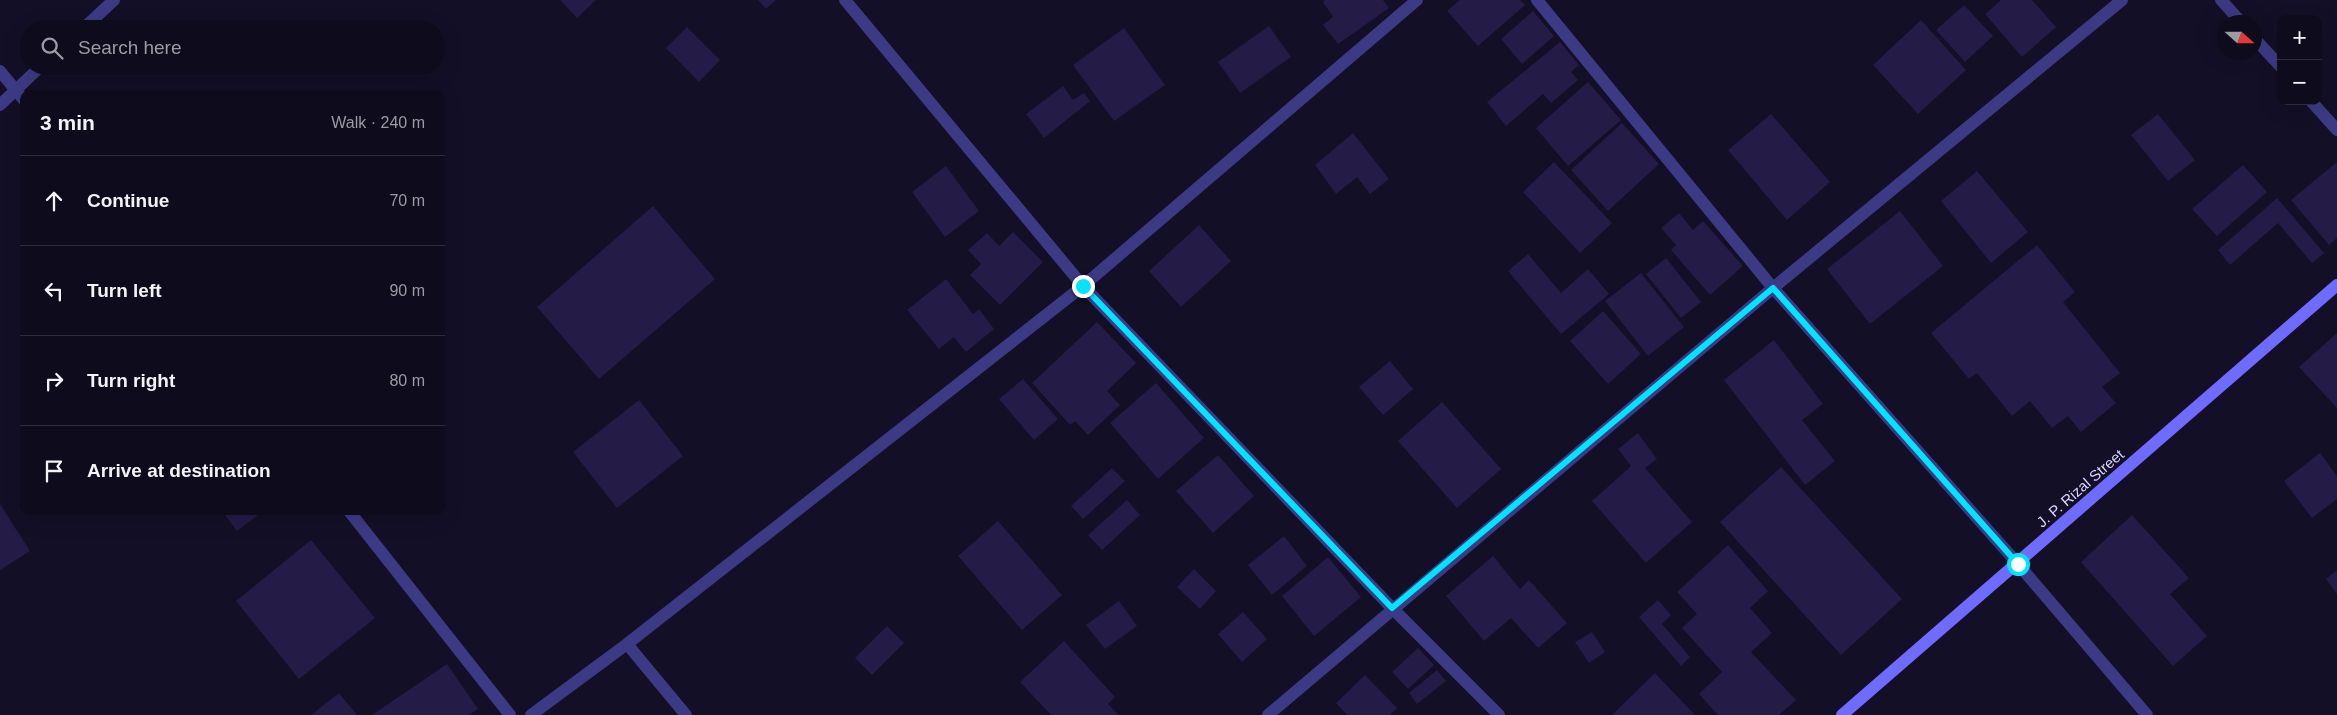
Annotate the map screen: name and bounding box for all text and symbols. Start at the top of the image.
north arrow [2217,15,2262,60]
map controls [2277,15,2322,105]
button: + [2277,15,2322,60]
search box [20,20,445,75]
icon: search [38,34,66,62]
text: Search here [78,37,182,58]
button: − [2277,60,2322,105]
text: 3 min [40,111,95,134]
text: Walk · 240 m [331,114,425,131]
icon: ahead [40,187,68,215]
text: Continue [87,190,169,211]
text: 70 m [389,192,425,209]
route end [1072,275,1095,298]
icon: left [40,277,68,305]
text: Turn left [87,280,162,301]
text: 90 m [389,282,425,299]
icon: right [40,367,68,395]
text: Turn right [87,370,175,391]
text: 80 m [389,372,425,389]
street label: J. P. Rizal Street [2033,445,2128,530]
icon: arrive [40,457,68,485]
text: Arrive at destination [87,460,271,481]
route start [2007,553,2030,576]

